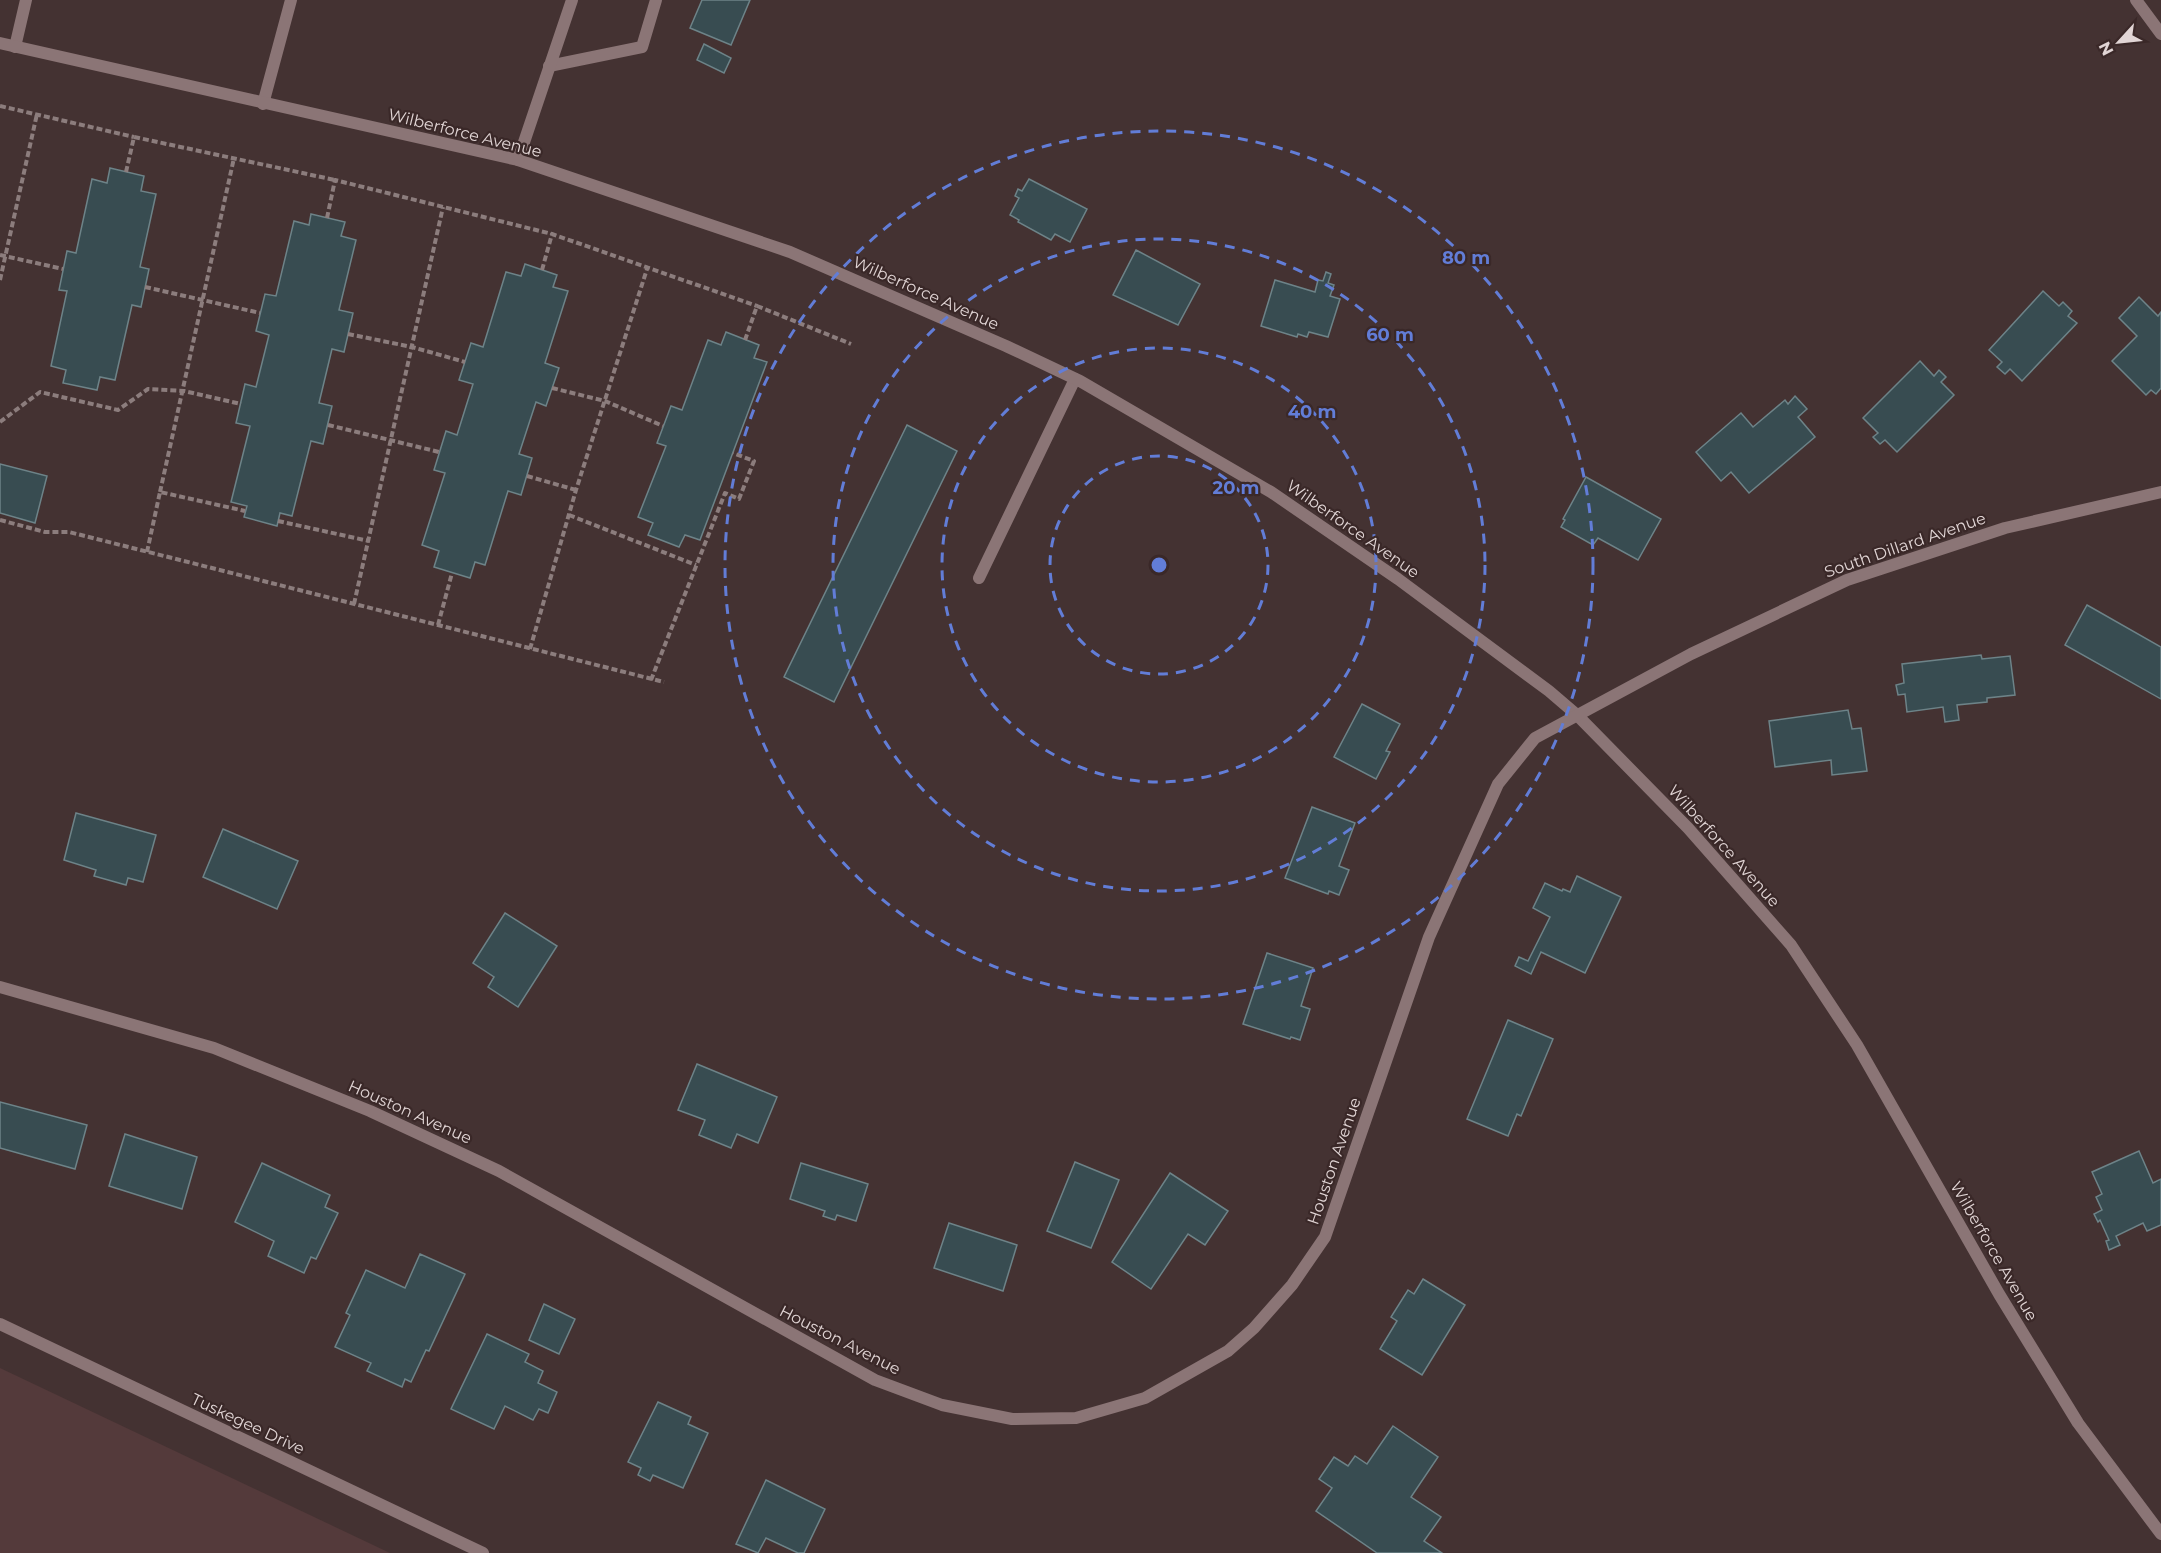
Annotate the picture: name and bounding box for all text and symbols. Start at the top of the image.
north arrow [2089,12,2149,72]
text: N [2095,39,2117,59]
street label: Wilberforce Avenue [386,105,544,161]
text: 80 m [1442,247,1490,269]
street label: Wilberforce Avenue [850,252,1002,334]
text: 60 m [1366,324,1414,346]
text: 40 m [1288,401,1336,423]
street label: Wilberforce Avenue [1283,476,1423,582]
text: 20 m [1213,477,1259,499]
street label: South Dillard Avenue [1822,508,1988,582]
centre of rings [1149,555,1169,575]
street label: Wilberforce Avenue [1664,781,1784,911]
street label: Houston Avenue [345,1076,475,1148]
street label: Houston Avenue [1303,1095,1365,1227]
street label: Wilberforce Avenue [1946,1178,2042,1324]
street label: Houston Avenue [776,1301,904,1379]
street label: Tuskegee Drive [188,1389,308,1459]

